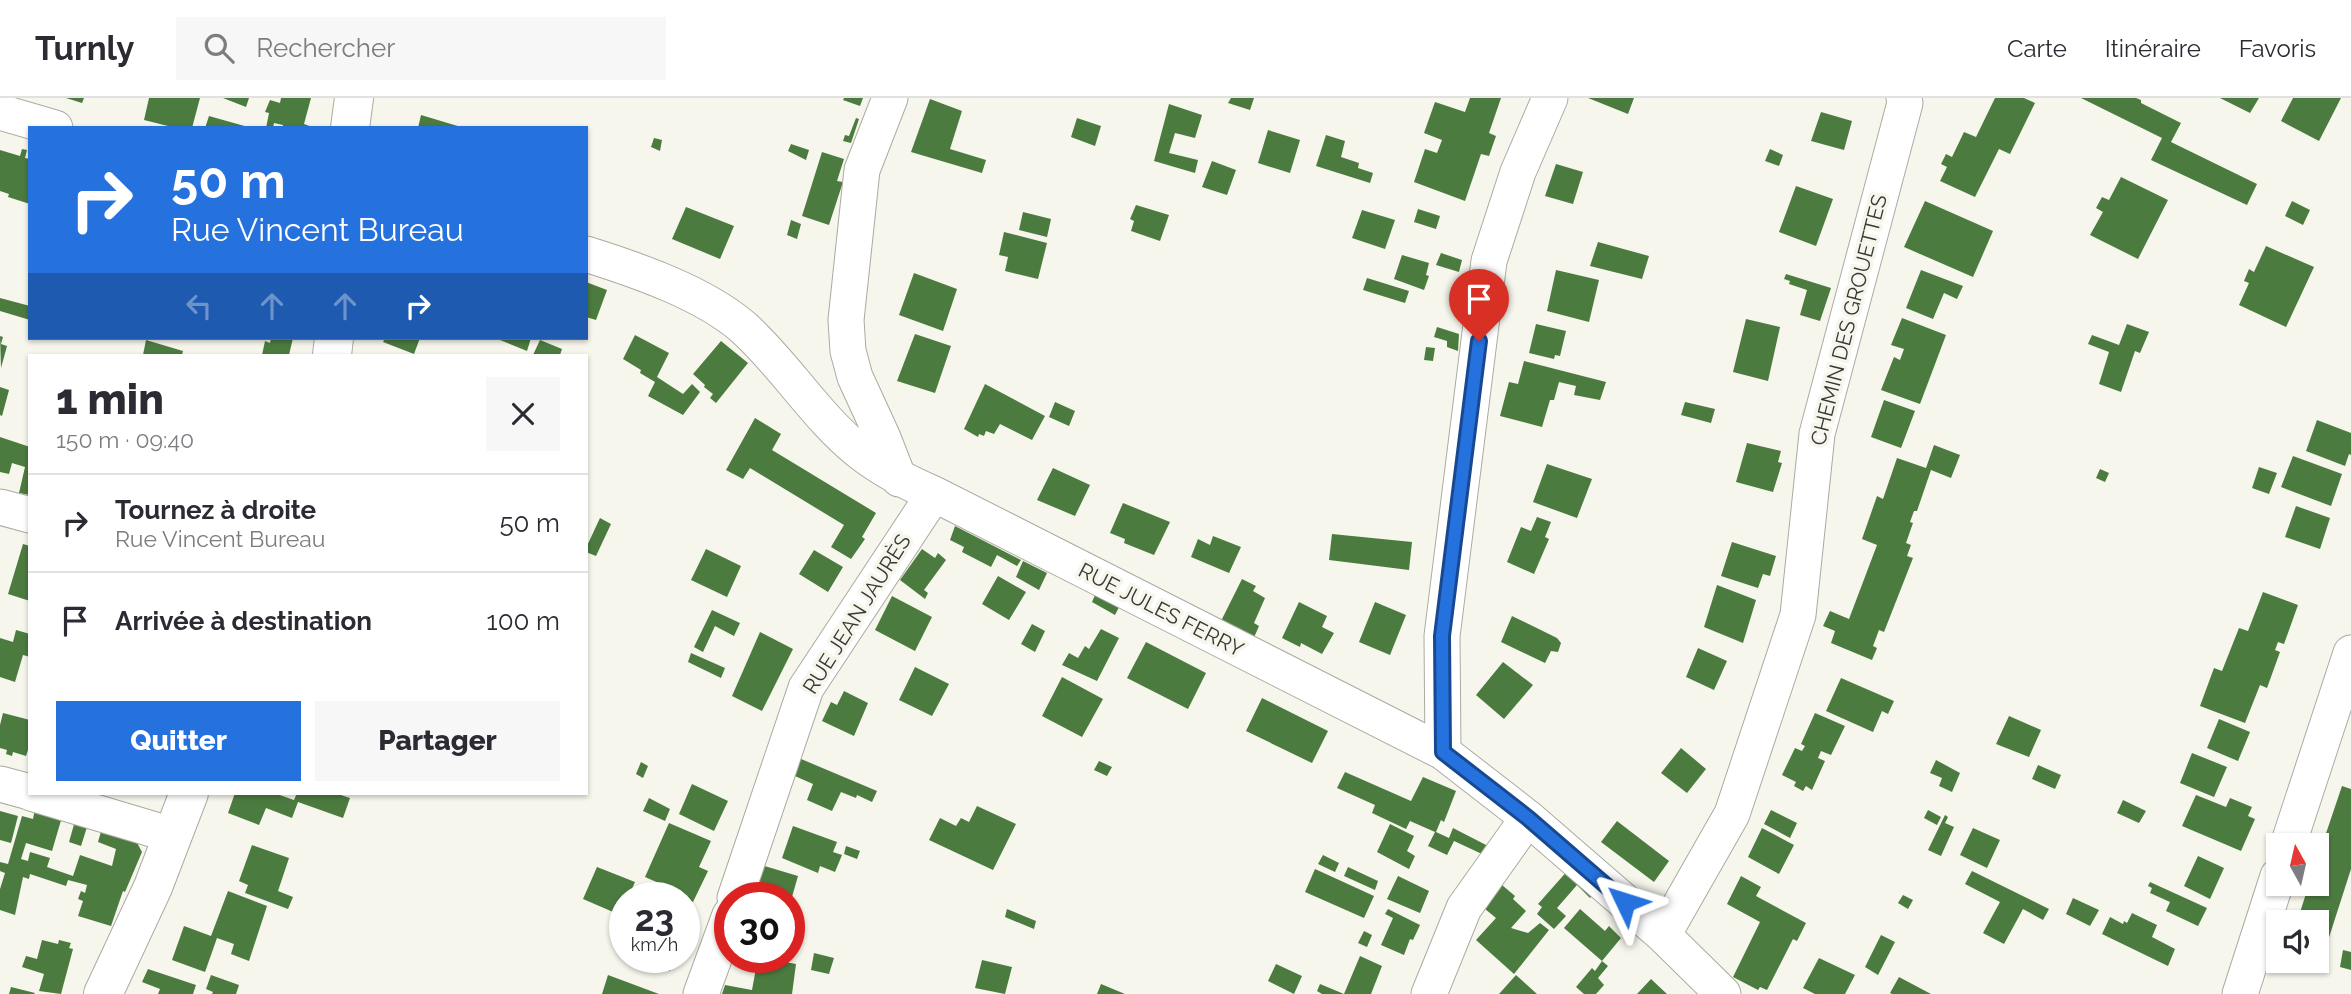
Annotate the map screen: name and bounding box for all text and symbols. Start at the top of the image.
search box [176,17,666,80]
text: Turnly [35,29,134,68]
icon: search [200,29,238,67]
text: Rechercher [256,33,395,63]
text: Carte [2007,34,2067,63]
text: Itinéraire [2105,34,2201,63]
text: Favoris [2239,34,2316,63]
text: 50 m [171,152,286,209]
icon: right [56,154,147,245]
street label: CHEMIN DES GROUETTES [1805,191,1892,448]
text: Rue Vincent Bureau [171,211,464,248]
pin [1449,269,1509,341]
icon: arrive [1460,280,1498,318]
icon: left [180,287,218,325]
icon: ahead [253,287,291,325]
icon: ahead [326,287,364,325]
icon: right [399,287,437,325]
text: 1 min [56,375,164,424]
button: close [486,377,560,451]
text: 150 m · 09:40 [56,426,194,453]
text: Tournez à droite [115,495,316,525]
icon: right [56,504,94,542]
text: 50 m [499,508,560,538]
text: Rue Vincent Bureau [115,525,325,552]
street label: RUE JEAN JAURÈS [797,529,916,698]
street label: RUE JULES FERRY [1075,557,1248,662]
icon: arrive [56,602,94,640]
text: Arrivée à destination [115,606,372,636]
text: 100 m [487,606,560,636]
button: Quitter [56,701,301,781]
button: Partager [315,701,560,781]
north arrow [2266,833,2329,896]
map controls [2266,833,2329,973]
position arrow [1588,865,1662,939]
speed limit sign: 30 [714,882,805,973]
text: 23 [635,898,674,939]
button: sound [2266,910,2329,973]
text: km/h [631,934,678,955]

